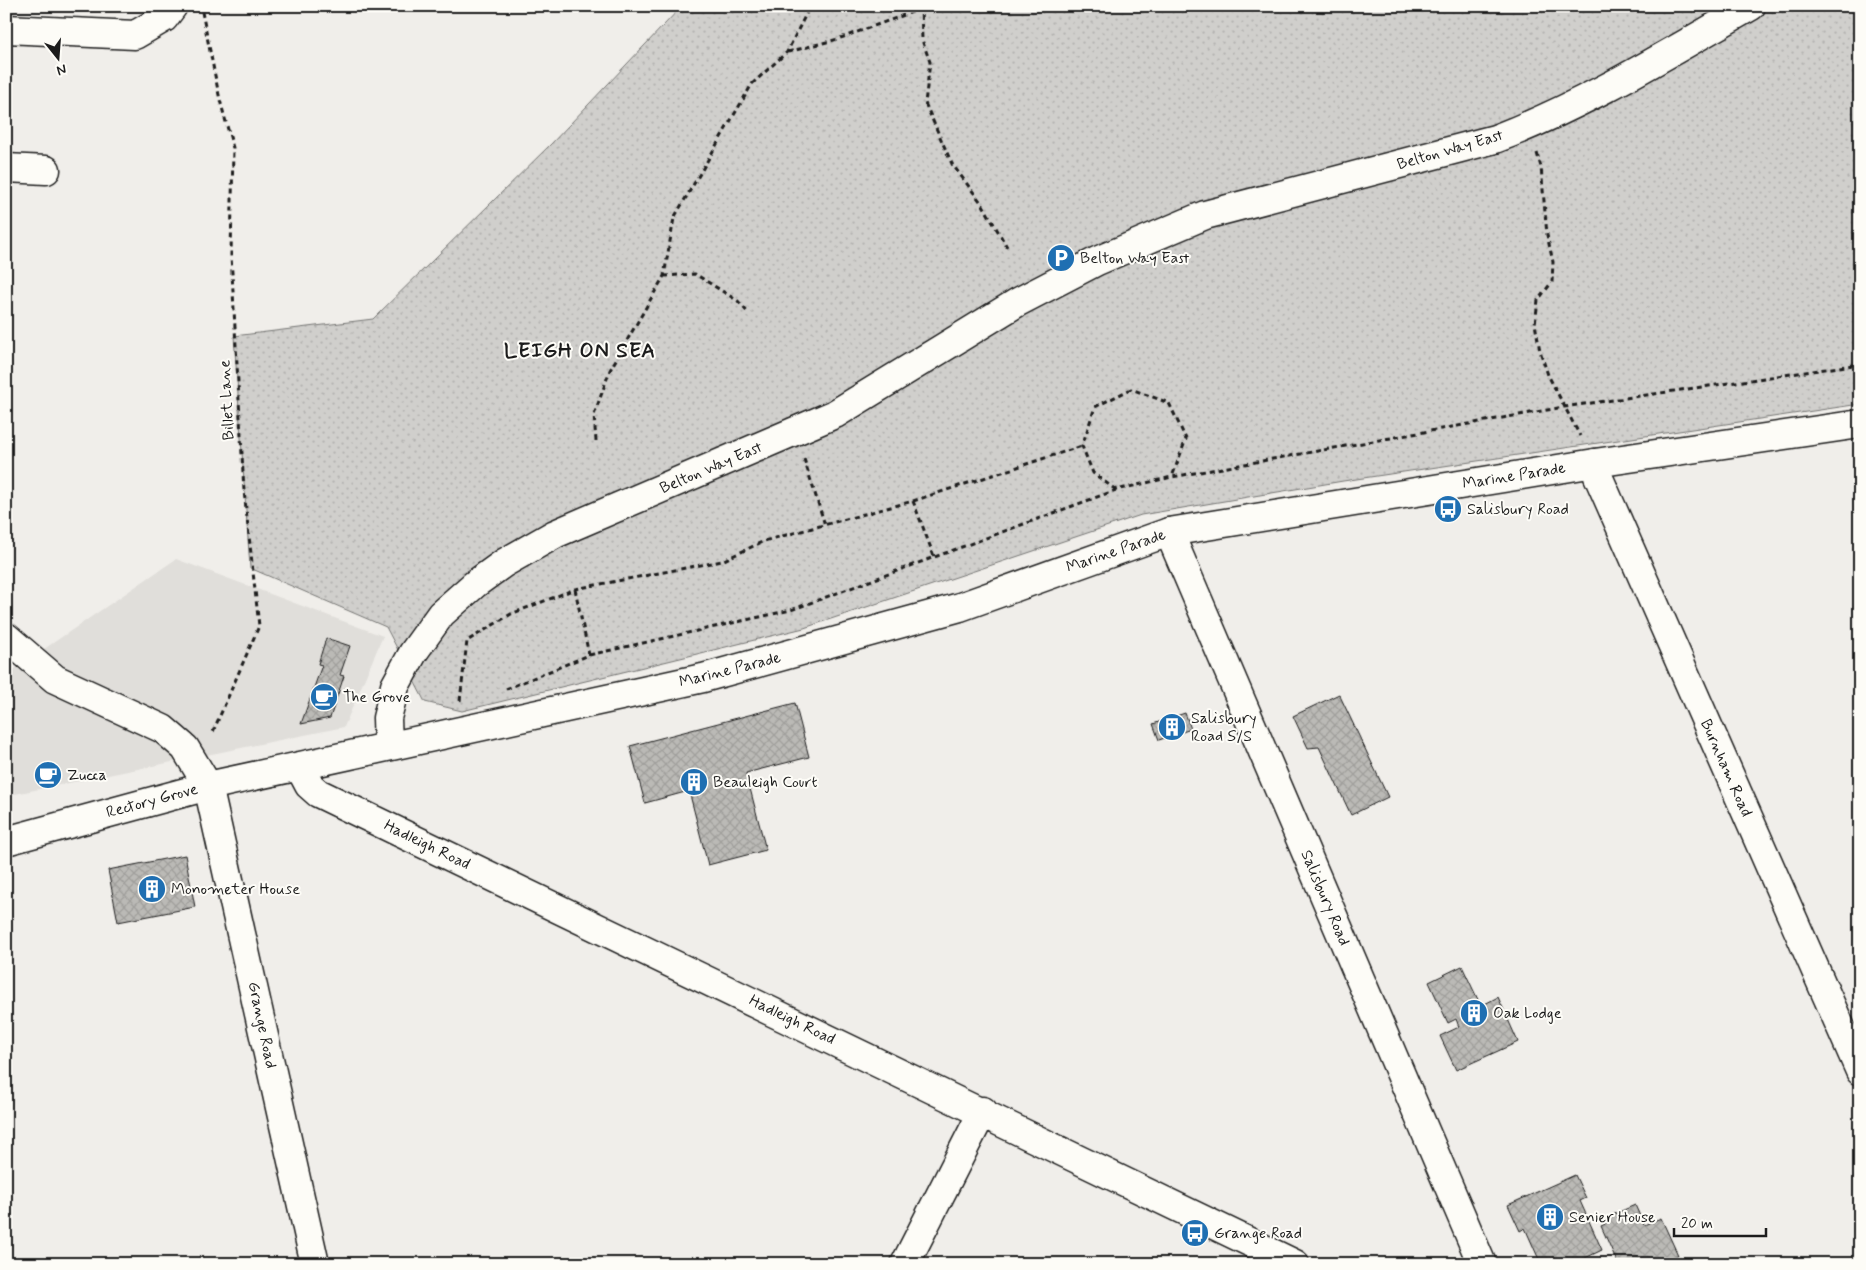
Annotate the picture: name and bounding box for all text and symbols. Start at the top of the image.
north arrow [32,32,82,82]
text: N [54,60,69,79]
street label: Belton Way East [1395,125,1505,175]
parking icon: Belton Way East [1046,243,1076,273]
place label: Belton Way East [1080,248,1189,269]
district label: LEIGH ON SEA [504,337,656,365]
street label: Billet Lane [214,359,240,441]
street label: Belton Way East [657,437,765,499]
street label: Marine Parade [1461,457,1568,495]
bus stop icon: Salisbury Road [1433,494,1463,524]
place label: Salisbury Road [1467,499,1569,520]
street label: Marine Parade [1063,524,1169,578]
street label: Marine Parade [677,647,783,693]
cafe icon: The Grove [309,682,339,712]
place label: The Grove [343,687,410,708]
place label: Salisbury Road S/S [1191,708,1257,747]
building icon: Salisbury Road S/S [1157,712,1187,742]
street label: Burnham Road [1695,716,1757,820]
cafe icon: Zucca [33,760,63,790]
place label: Zucca [67,765,107,786]
building icon: Beauleigh Court [679,767,709,797]
place label: Beauleigh Court [713,772,818,793]
street label: Rectory Grove [104,779,200,823]
street label: Hadleigh Road [380,815,474,875]
street label: Salisbury Road [1295,847,1355,949]
building icon: Monometer House [137,874,167,904]
place label: Monometer House [171,879,300,900]
street label: Grange Road [243,980,281,1070]
street label: Hadleigh Road [745,990,839,1050]
building icon: Oak Lodge [1459,998,1489,1028]
place label: Oak Lodge [1493,1003,1562,1024]
building icon: Senier House [1535,1202,1565,1232]
scale bar [1674,1205,1766,1237]
place label: Senier House [1569,1207,1656,1228]
text: 20 m [1681,1214,1713,1234]
bus stop icon: Grange Road [1180,1218,1210,1248]
place label: Grange Road [1214,1223,1302,1244]

